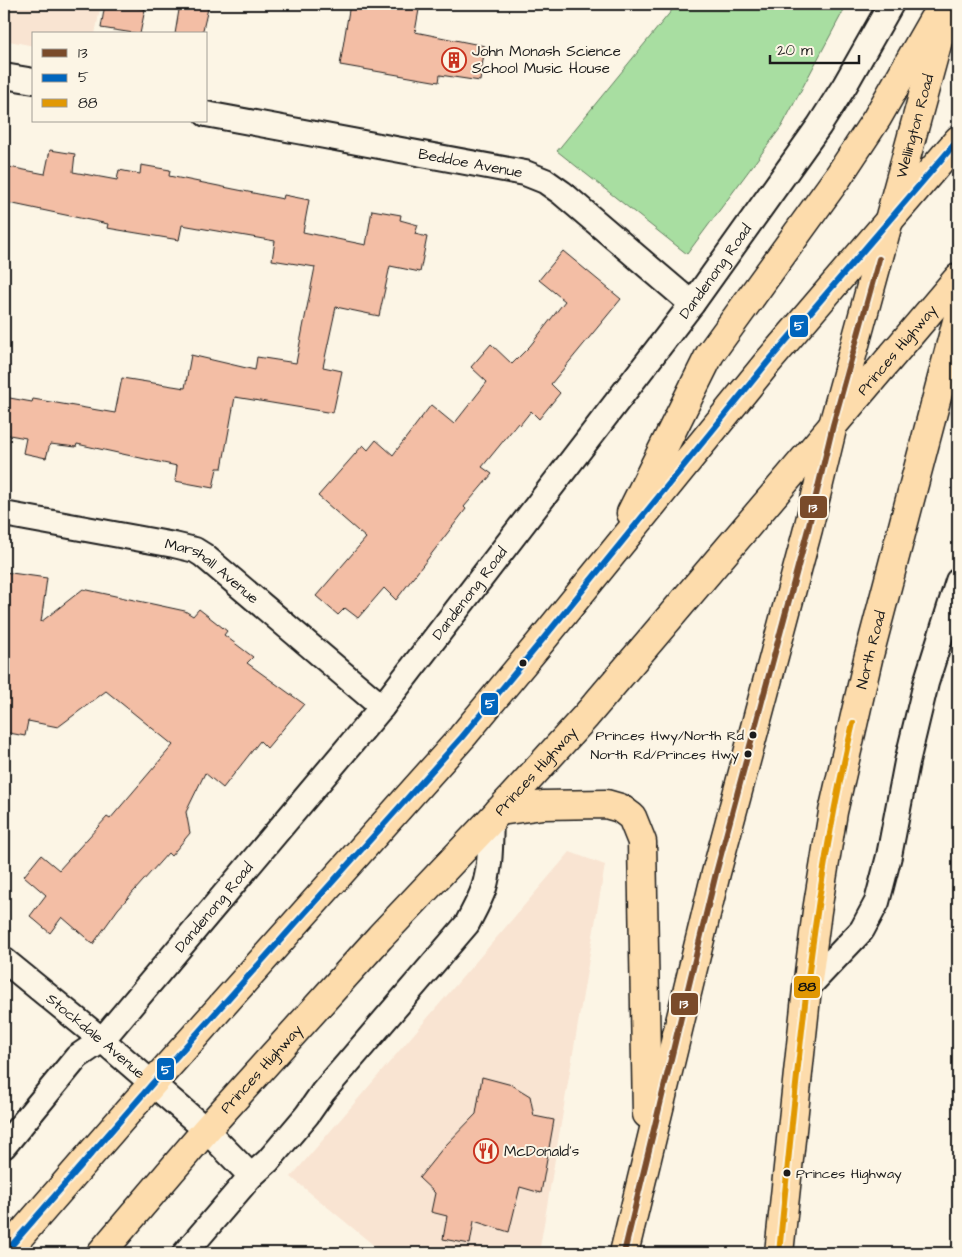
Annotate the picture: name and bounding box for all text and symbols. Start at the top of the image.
legend [32,32,208,122]
scale bar [770,32,858,64]
text: 20 m [777,40,813,61]
place label: John Monash Science School Music House [472,41,621,79]
text: 13 [78,43,88,64]
building icon: John Monash Science School Music House [441,47,467,73]
text: 5 [78,67,89,88]
street label: Wellington Road [891,71,939,180]
text: 88 [78,93,98,114]
street label: Beddoe Avenue [417,143,524,183]
street label: Dandenong Road [674,220,757,323]
street label: Princes Highway [853,300,943,400]
line badge: 5 [789,314,809,338]
text: 5 [794,316,805,336]
line badge: 13 [799,495,828,519]
text: 13 [809,498,818,518]
street label: Marshall Avenue [163,534,263,609]
street label: Dandenong Road [427,542,513,644]
street label: North Road [851,608,891,691]
unlabelled marker [518,658,528,668]
line badge: 5 [480,692,499,716]
text: 5 [485,694,496,714]
street label: Princes Highway [490,723,583,820]
place label: Princes Hwy/North Rd [596,726,744,746]
marker: Princes Hwy/North Rd [748,730,758,740]
place label: North Rd/Princes Hwy [591,745,739,765]
marker: North Rd/Princes Hwy [743,749,753,759]
street label: Dandenong Road [170,857,259,957]
line badge: 88 [793,975,821,999]
text: 88 [798,977,816,997]
street label: Stockdale Avenue [41,988,150,1084]
line badge: 13 [670,992,699,1016]
text: 13 [680,994,689,1014]
street label: Princes Highway [216,1020,308,1118]
line badge: 5 [156,1057,175,1081]
text: 5 [161,1060,172,1080]
restaurant icon: McDonald's [473,1138,499,1164]
place label: McDonald's [504,1141,580,1162]
place label: Princes Highway [796,1164,902,1184]
marker: Princes Highway [782,1168,792,1178]

